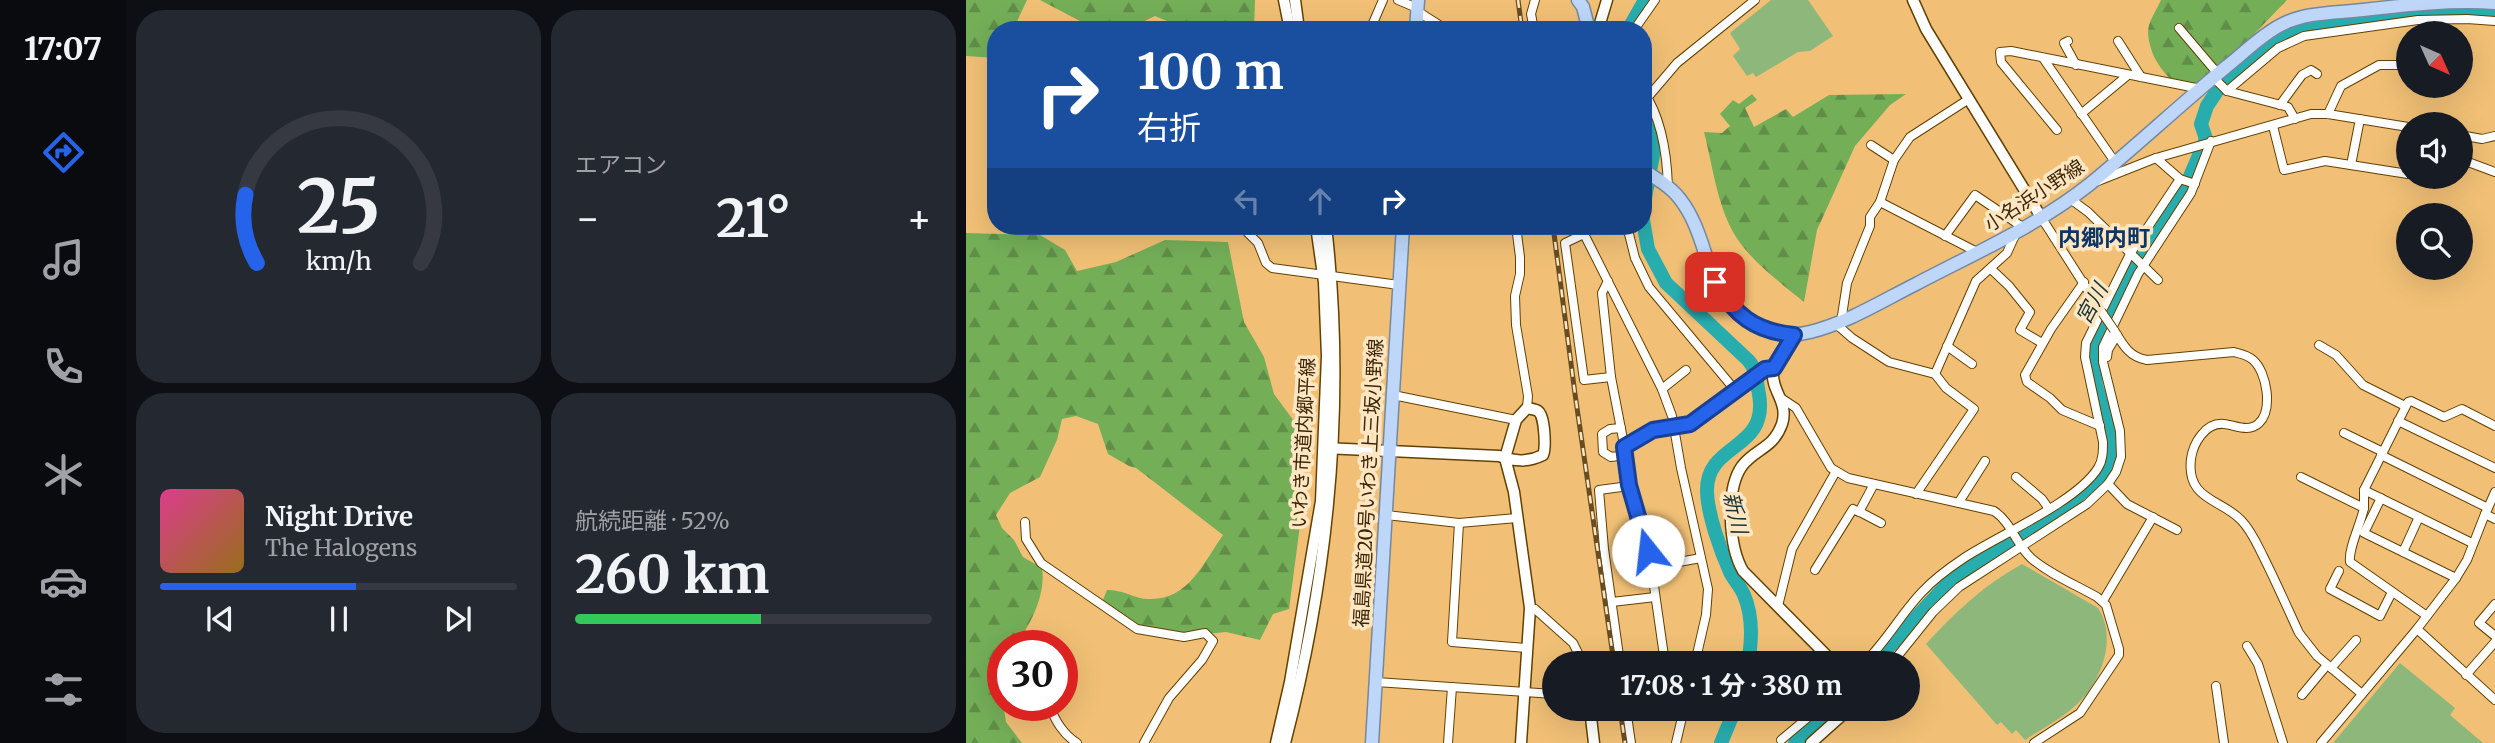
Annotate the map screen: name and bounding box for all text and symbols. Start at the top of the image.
north arrow [2396,21,2473,98]
map controls [2396,21,2473,280]
text: 17:07 [24,29,102,69]
text: 100 m [1137,41,1284,102]
icon: right [1022,49,1113,140]
text: 右折 [1137,108,1201,148]
button: sound [2396,112,2473,189]
icon: directions [39,128,88,177]
text: エアコン [575,150,667,179]
street label: 小名浜小野線 [1980,154,2088,236]
text: 25 [297,161,380,253]
icon: left [1228,182,1266,220]
icon: ahead [1301,182,1339,220]
icon: right [1374,182,1412,220]
text: 21° [716,186,791,251]
text: − [575,195,600,242]
text: + [907,195,932,242]
button: search [2396,203,2473,280]
district label: 内郷内町 [2058,223,2150,252]
icon: music [39,235,88,284]
text: km/h [305,244,372,276]
pin [1685,252,1745,312]
icon: arrive [1696,263,1734,301]
water label: 宮川 [2070,277,2114,329]
street label: 福島県道20号いわき上三坂小野線 [1348,338,1388,628]
icon: phone [39,342,88,391]
street label: いわき市道内郷平線 [1287,357,1319,529]
icon: climate [39,450,88,499]
water label: 新川 [1718,489,1754,538]
text: Night Drive [265,500,413,533]
text: 航続距離 · 52% [575,506,730,535]
position arrow [1611,514,1685,588]
text: The Halogens [265,533,417,562]
text: 260 km [575,542,769,607]
icon: car [39,557,88,606]
icon: previous [201,600,239,638]
icon: pause [320,600,358,638]
icon: next [439,600,477,638]
speed limit sign: 30 [987,630,1078,721]
icon: filters [39,665,88,714]
text: 17:08 · 1 分 · 380 m [1620,669,1842,702]

